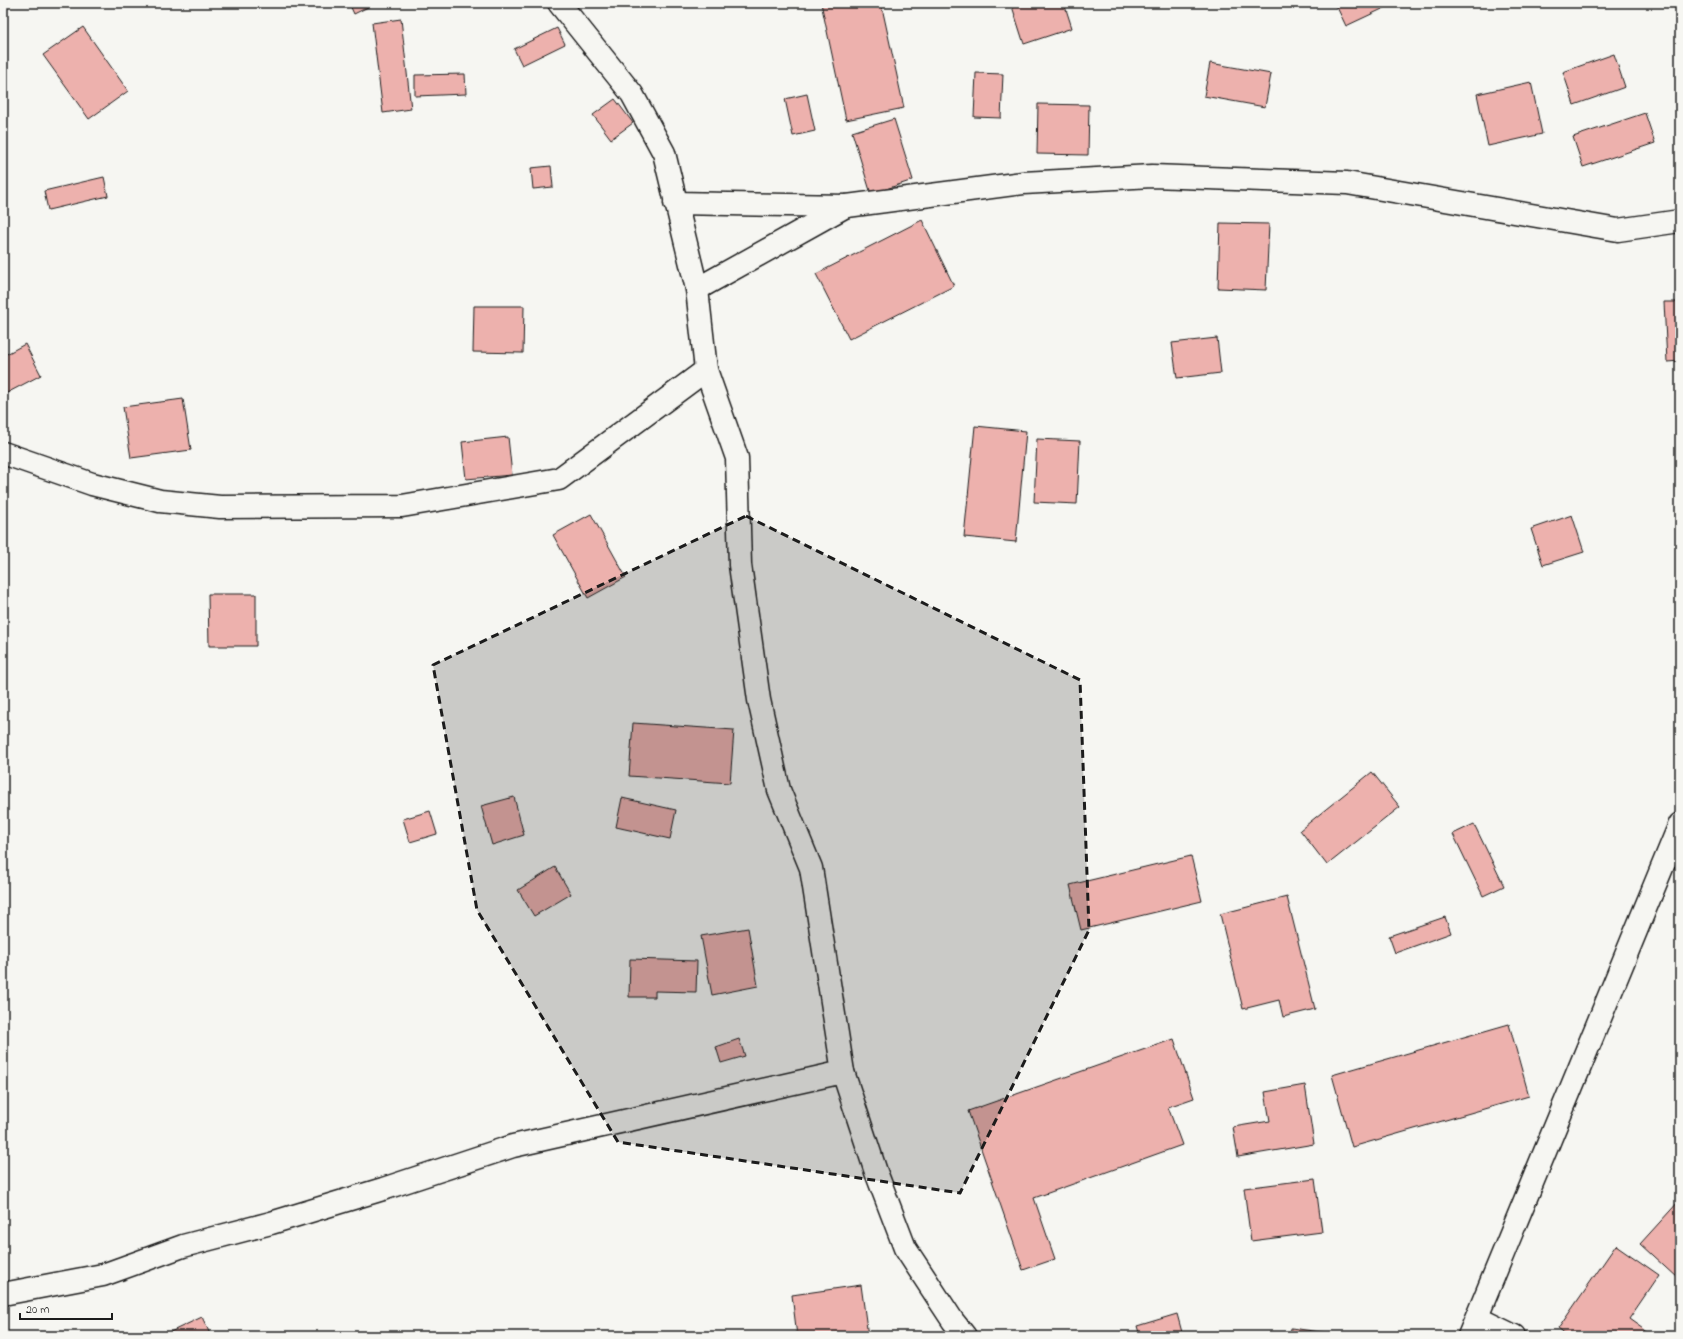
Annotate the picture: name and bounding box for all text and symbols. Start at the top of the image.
scale bar [20,1295,112,1321]
text: 20 m [26,1301,49,1319]

